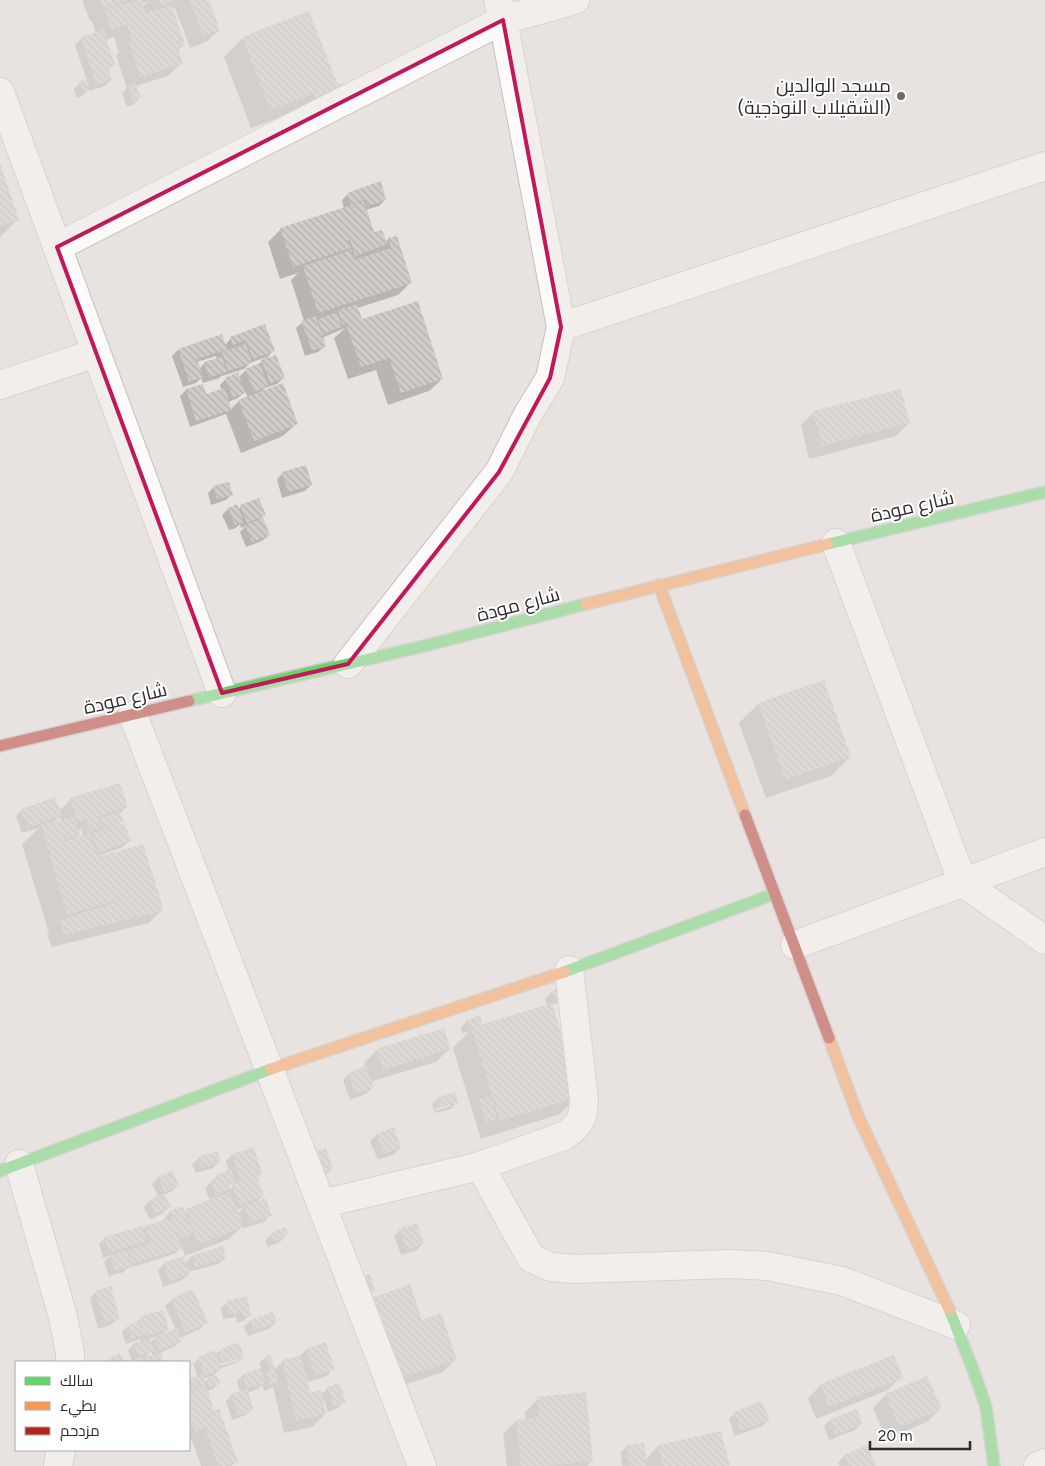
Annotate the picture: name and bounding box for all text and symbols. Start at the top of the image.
place label: مسجد الوالدين (الشقيلاب النوذجية) [738,74,891,119]
marker: مسجد الوالدين (الشقيلاب النوذجية) [895,90,907,102]
street label: شارع مودة [868,486,957,529]
street label: شارع مودة [474,582,563,629]
street label: شارع مودة [81,678,170,721]
legend [15,1361,190,1451]
text: سالك [60,1372,93,1390]
text: بطيء [60,1397,97,1418]
scale bar [870,1418,970,1450]
text: مزدحم [60,1422,100,1441]
text: 20 m [878,1427,912,1445]

